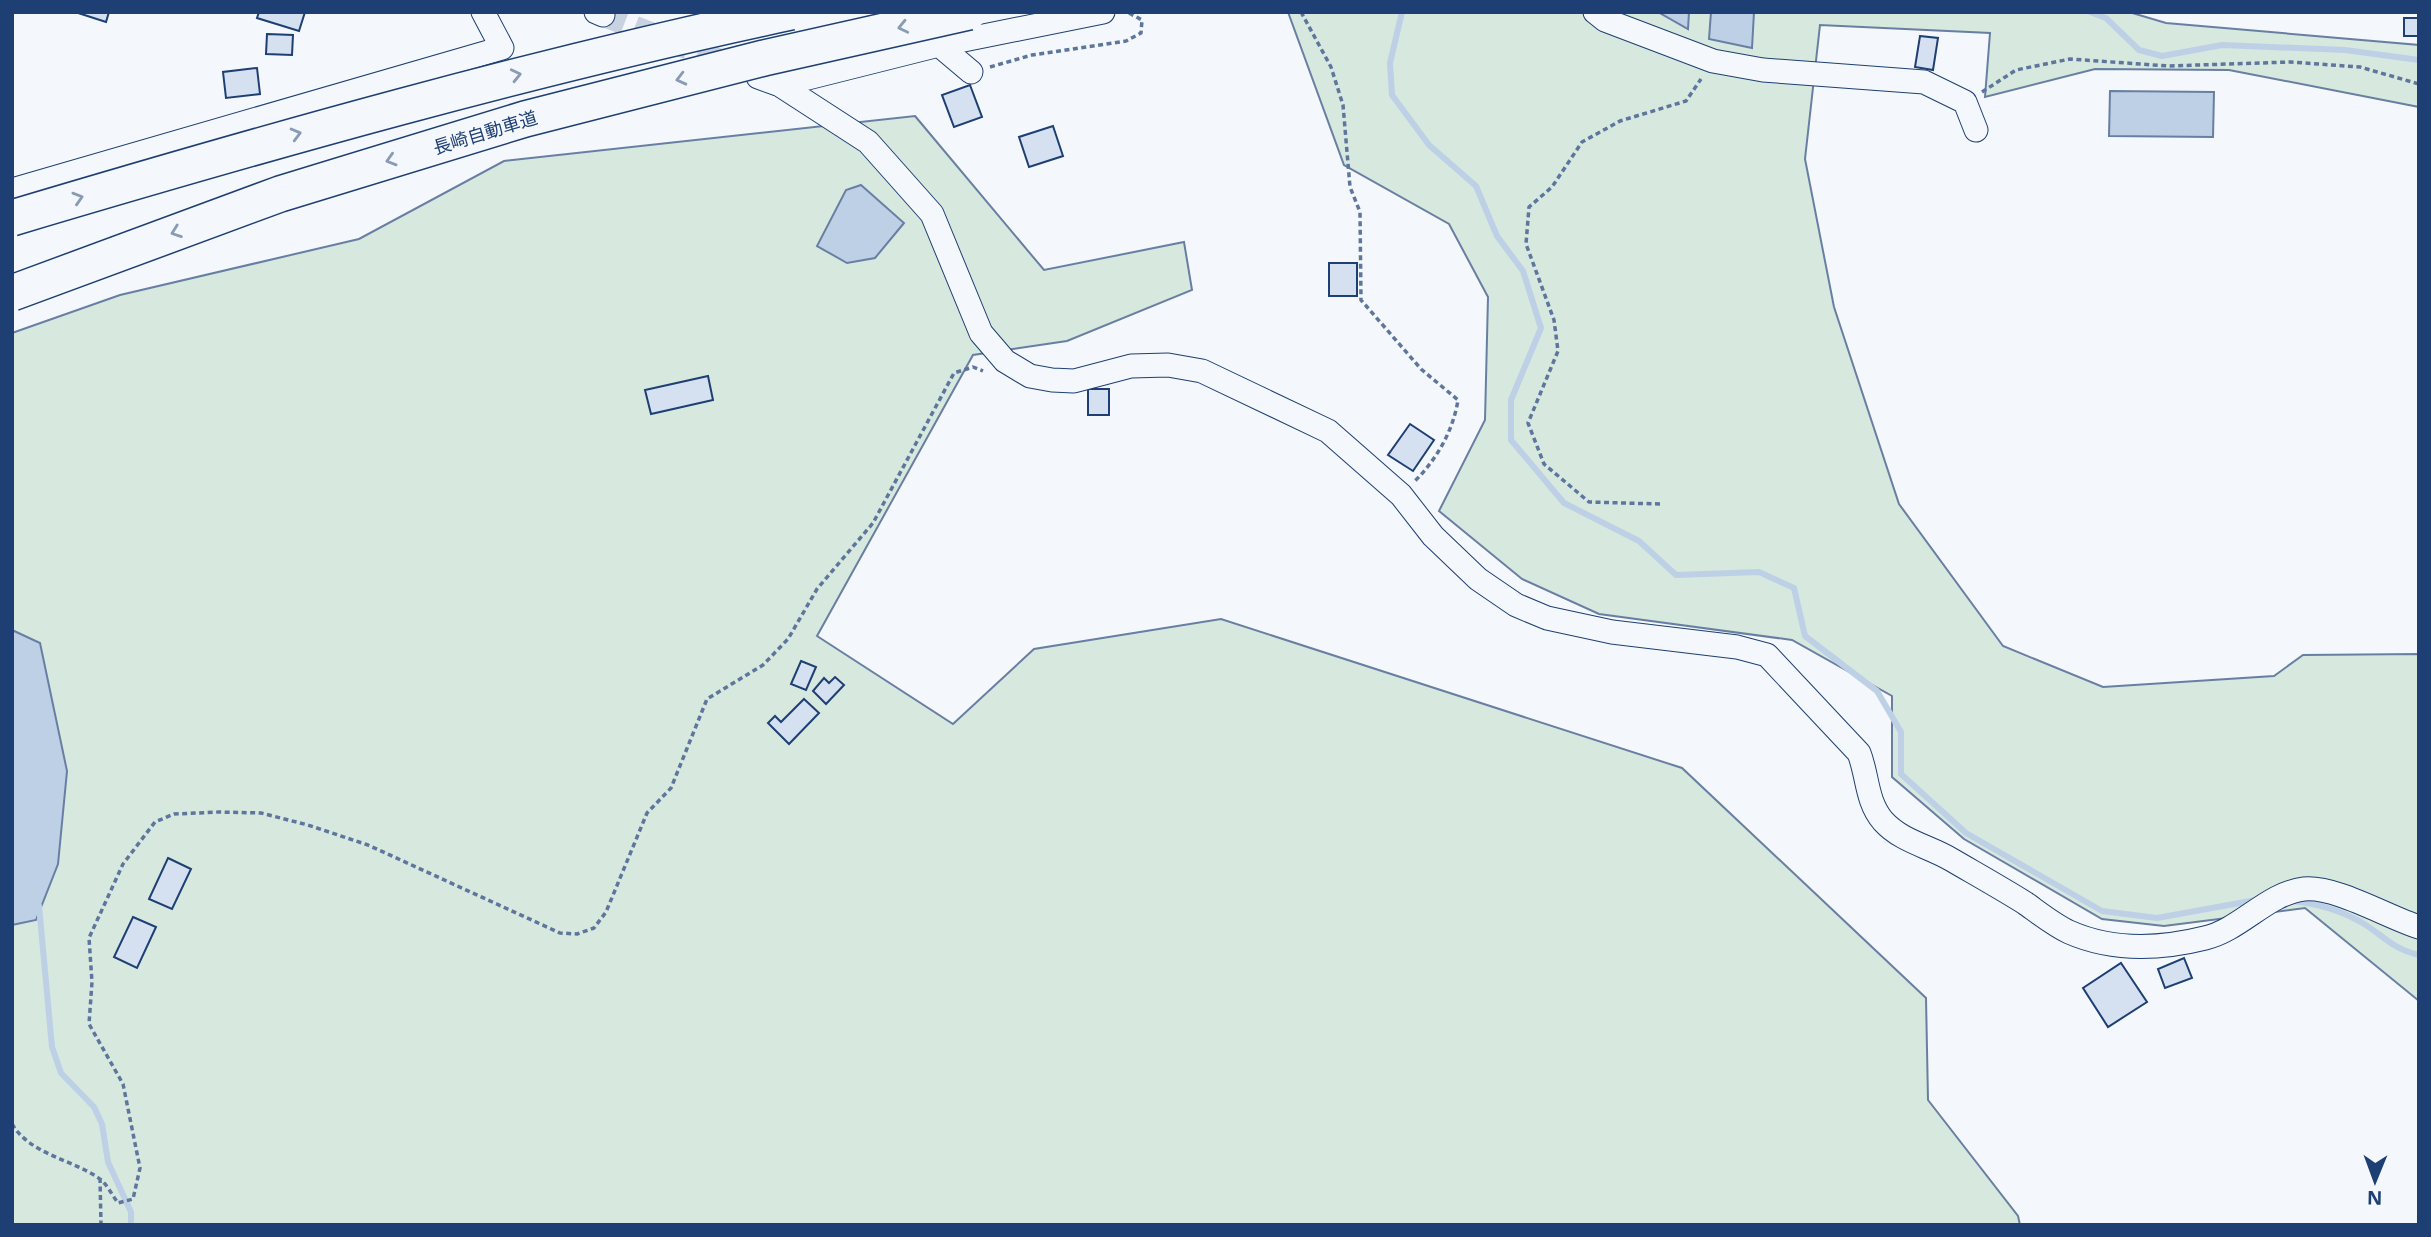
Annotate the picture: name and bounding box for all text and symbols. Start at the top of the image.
one-way arrow [897,19,909,33]
one-way arrow [509,69,521,84]
one-way arrow [675,71,687,85]
street label: 長崎自動車道 [430,105,540,159]
one-way arrow [289,127,301,142]
one-way arrow [386,151,398,166]
one-way arrow [71,192,83,207]
one-way arrow [170,224,182,238]
north arrow [2340,1146,2410,1216]
text: N [2367,1185,2383,1211]

